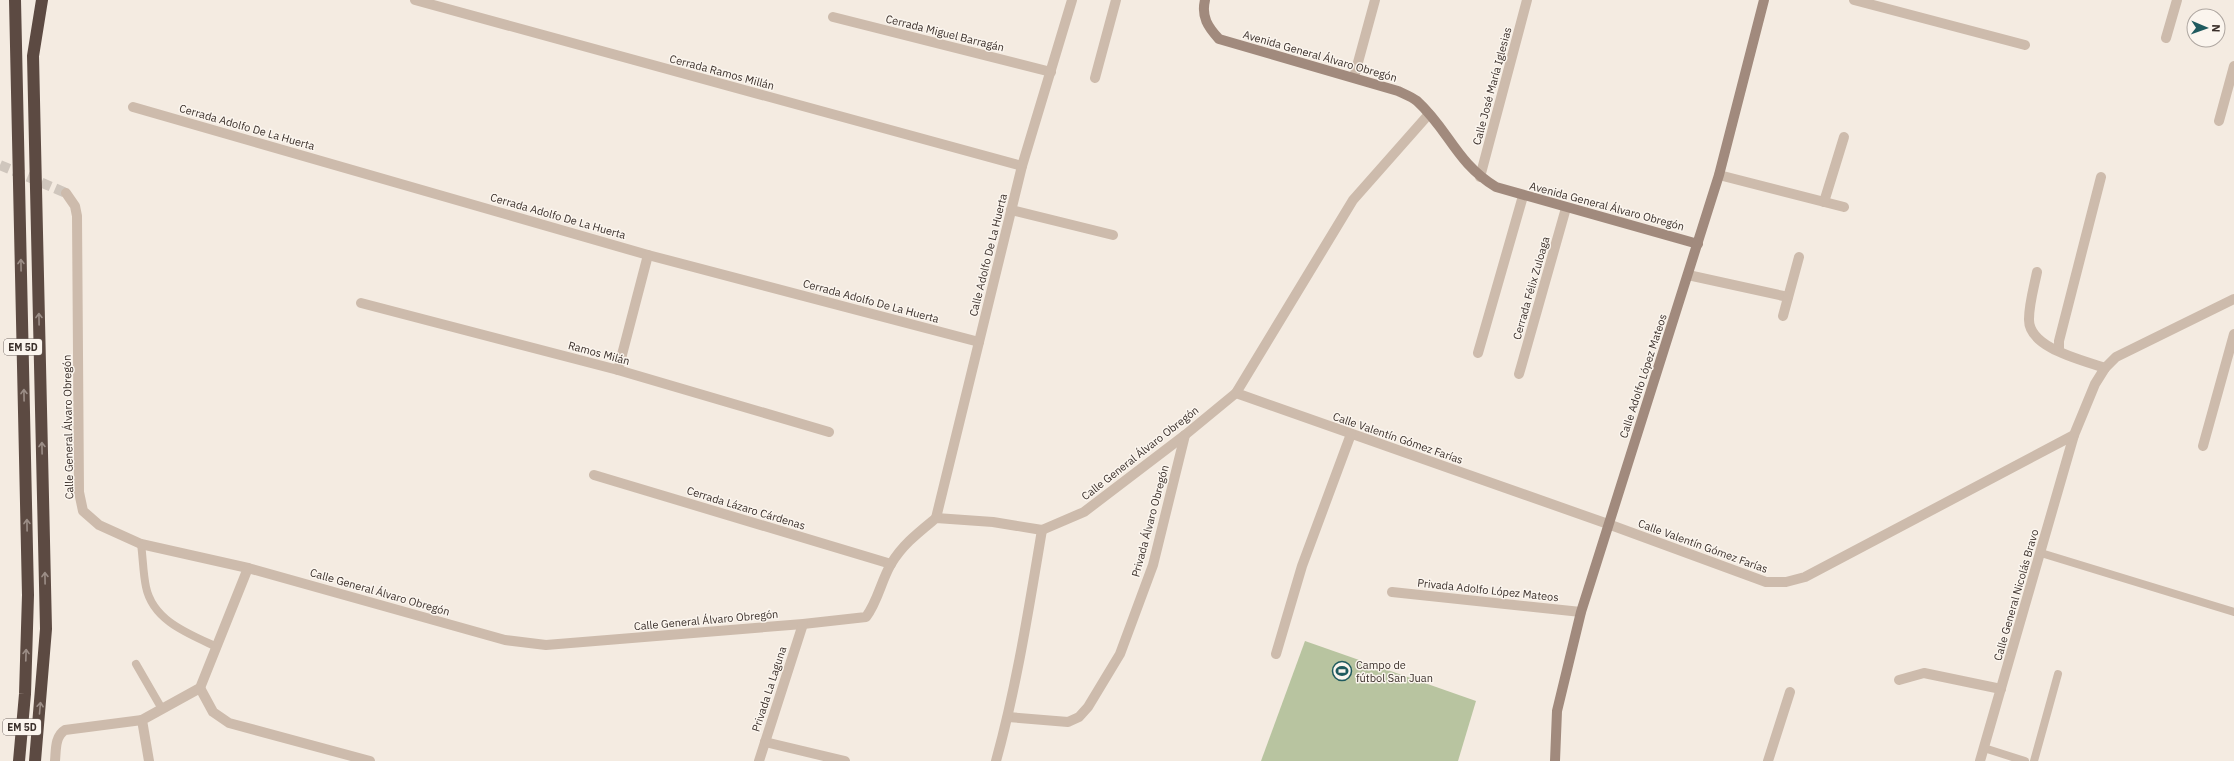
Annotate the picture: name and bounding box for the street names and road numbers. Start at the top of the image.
street label: Cerrada Miguel Barragán [884,11,1006,55]
street label: Calle José María Iglesias [1469,25,1515,147]
street label: Avenida General Álvaro Obregón [1241,27,1399,85]
street label: Cerrada Ramos Millán [668,51,776,93]
street label: Cerrada Adolfo De La Huerta [178,101,317,153]
street label: Avenida General Álvaro Obregón [1528,179,1686,233]
street label: Cerrada Adolfo De La Huerta [489,190,628,242]
street label: Calle Adolfo De La Huerta [966,192,1010,318]
street label: Cerrada Félix Zuloaga [1510,235,1552,341]
street label: Cerrada Adolfo De La Huerta [801,276,941,326]
street label: Calle Adolfo López Mateos [1616,312,1670,440]
street label: Ramos Milán [567,338,631,368]
road number: EM 5D [4,339,42,355]
street label: Calle General Álvaro Obregón [60,354,76,500]
street label: Calle General Álvaro Obregón [1079,403,1201,503]
street label: Calle Valentín Gómez Farías [1331,409,1465,467]
street label: Privada Álvaro Obregón [1128,463,1172,579]
street label: Cerrada Lázaro Cárdenas [685,483,807,533]
street label: Calle Valentín Gómez Farías [1636,516,1770,576]
street label: Calle General Nicolás Bravo [1991,528,2041,662]
street label: Calle General Álvaro Obregón [308,565,452,619]
street label: Privada Adolfo López Mateos [1417,576,1559,604]
street label: Calle General Álvaro Obregón [633,607,779,633]
street label: Privada La Laguna [749,644,789,733]
road number: EM 5D [3,719,41,735]

